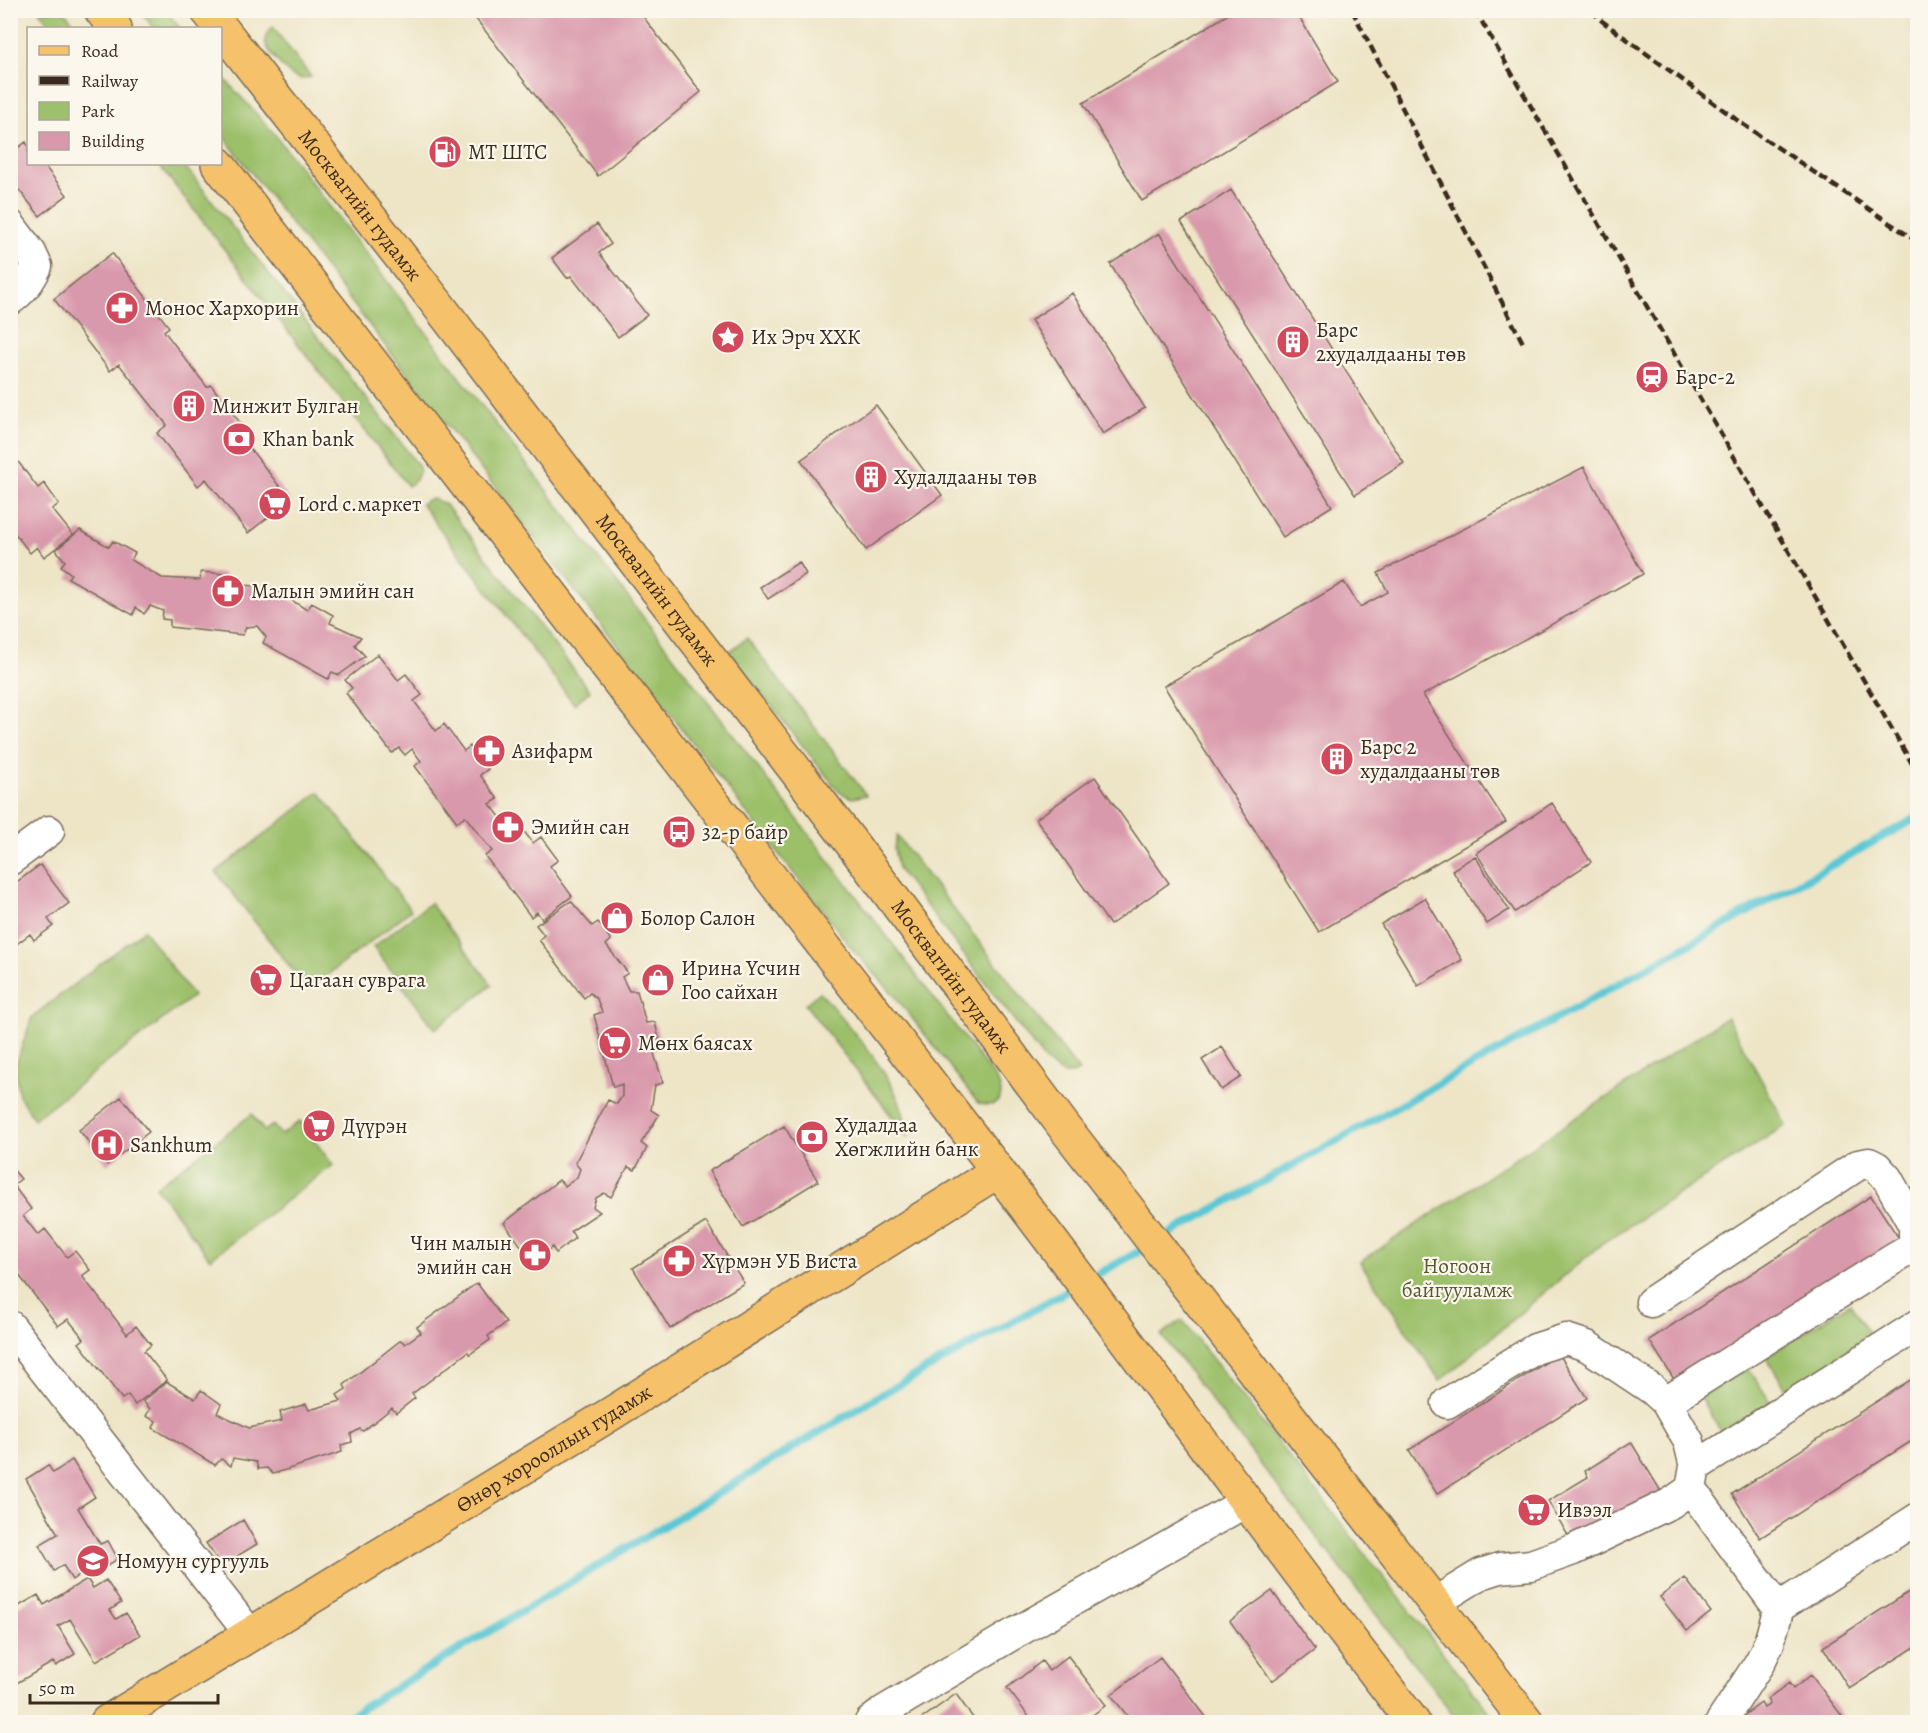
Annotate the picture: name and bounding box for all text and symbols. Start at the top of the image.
legend [27,27,222,165]
text: Road [81,39,119,63]
text: Railway [81,69,139,93]
text: Park [81,99,115,123]
street label: Москвагийн гудамж [292,123,429,287]
text: Building [81,129,145,153]
fuel station icon: MT ШТС [427,134,463,170]
place label: MT ШТС [468,138,548,166]
pharmacy icon: Монос Хархорин [104,290,140,326]
place label: Монос Хархорин [145,294,299,322]
place label: Барс 2худалдааны төв [1316,316,1466,368]
place icon: Их Эрч ХХК [710,319,746,355]
place label: Их Эрч ХХК [751,323,861,351]
building icon: Барс 2худалдааны төв [1275,324,1311,360]
station icon: Барс-2 [1634,359,1670,395]
place label: Барс-2 [1675,363,1735,391]
building icon: Минжит Булган [171,388,207,424]
place label: Минжит Булган [212,392,359,420]
bank icon: Khan bank [221,421,257,457]
place label: Khan bank [262,425,355,453]
building icon: Худалдааны төв [853,459,889,495]
place label: Худалдааны төв [894,463,1037,491]
supermarket icon: Lord с.маркет [257,486,293,522]
place label: Lord с.маркет [298,490,421,518]
street label: Москвагийн гудамж [589,508,725,672]
pharmacy icon: Малын эмийн сан [210,573,246,609]
place label: Малын эмийн сан [251,577,415,605]
pharmacy icon: Азифарм [471,733,507,769]
place label: Барс 2 худалдааны төв [1360,733,1500,785]
place label: Азифарм [511,737,593,765]
building icon: Барс 2 худалдааны төв [1319,741,1355,777]
pharmacy icon: Эмийн сан [490,809,526,845]
place label: Эмийн сан [531,813,630,841]
bus stop icon: 32-р байр [661,814,697,850]
place label: 32-р байр [702,818,788,846]
street label: Москвагийн гудамж [885,894,1018,1059]
shop icon: Болор Салон [599,900,635,936]
place label: Болор Салон [640,904,756,932]
place label: Ирина Үсчин Гоо сайхан [681,954,800,1006]
supermarket icon: Цагаан суврага [248,962,284,998]
shop icon: Ирина Үсчин Гоо сайхан [640,962,676,998]
place label: Цагаан суврага [289,966,426,994]
supermarket icon: Мөнх баясах [597,1025,633,1061]
place label: Мөнх баясах [638,1029,753,1057]
supermarket icon: Дүүрэн [301,1108,337,1144]
place label: Худалдаа Хөгжлийн банк [835,1111,979,1163]
place label: Дүүрэн [342,1112,407,1140]
bank icon: Худалдаа Хөгжлийн банк [794,1119,830,1155]
hospital icon: Sankhum [89,1127,125,1163]
place label: Sankhum [130,1131,213,1159]
place label: Чин малын эмийн сан [411,1229,512,1281]
pharmacy icon: Чин малын эмийн сан [517,1237,553,1273]
pharmacy icon: Хүрмэн УБ Виста [661,1243,697,1279]
place label: Хүрмэн УБ Виста [702,1247,858,1275]
park label: Ногоон байгууламж [1402,1252,1513,1304]
street label: Өнөр хорооллын гудамж [451,1377,657,1519]
supermarket icon: Ивээл [1516,1492,1552,1528]
place label: Ивээл [1557,1496,1612,1524]
school or university icon: Номуун сургууль [75,1543,111,1579]
place label: Номуун сургууль [116,1547,269,1575]
scale bar [30,1667,218,1705]
text: 50 m [39,1676,75,1700]

